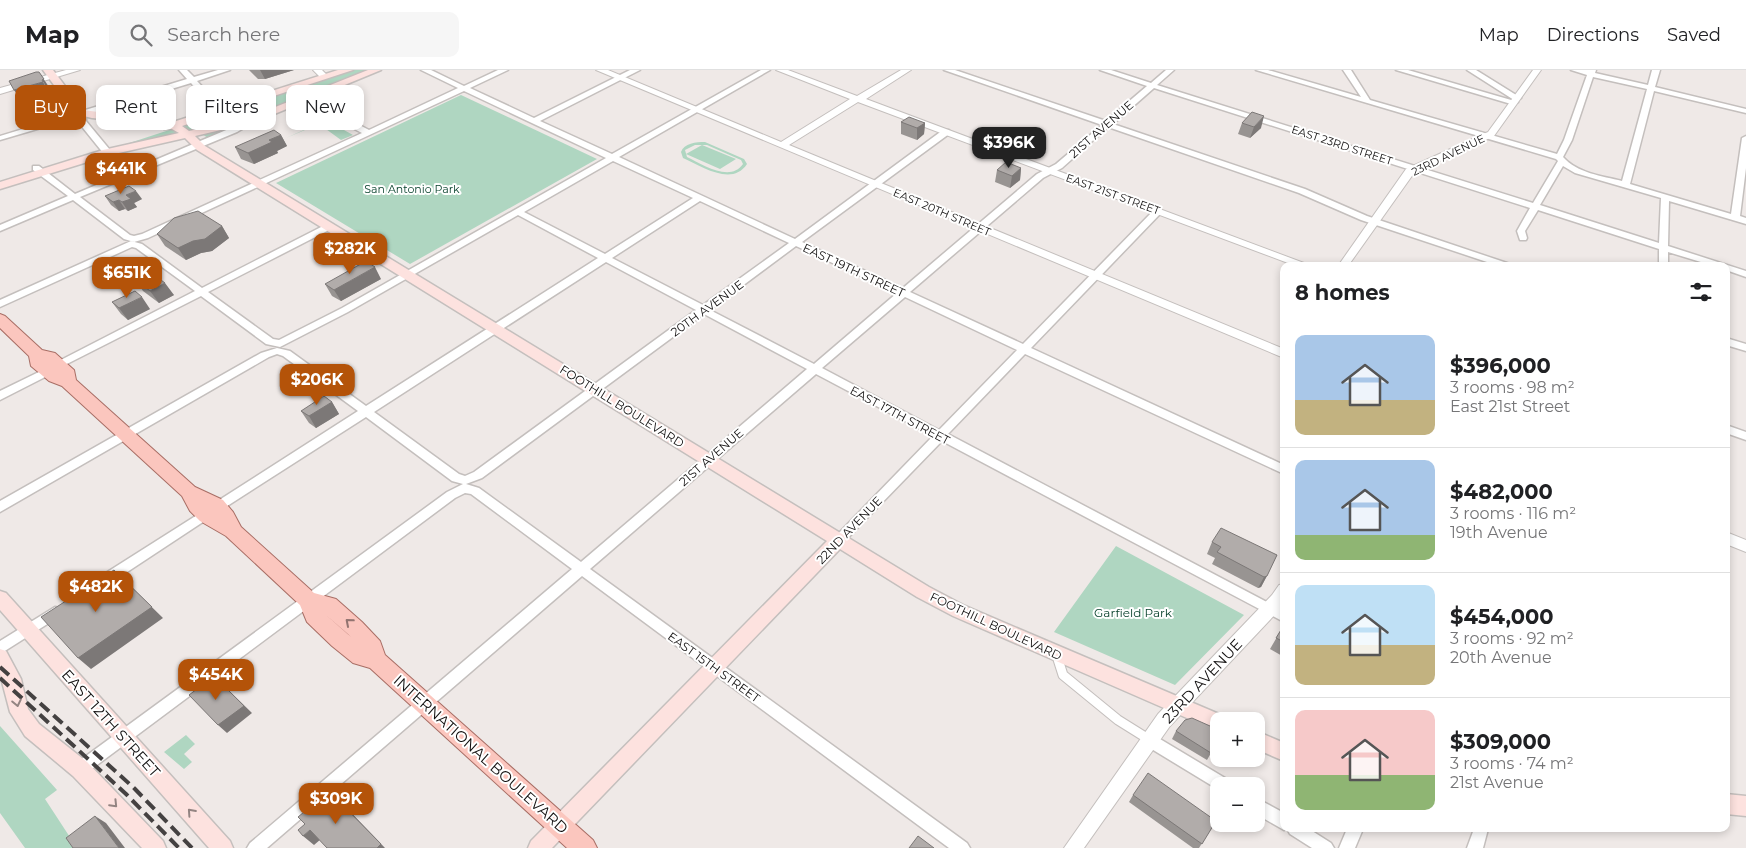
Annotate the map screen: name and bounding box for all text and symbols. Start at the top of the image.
search box [109,12,459,57]
text: Map [25,20,79,49]
icon: search [127,21,155,49]
text: Search here [167,23,280,46]
text: Map [1479,24,1519,46]
text: Directions [1547,24,1639,46]
text: Saved [1667,24,1721,46]
chip: Buy [15,85,86,130]
chip: Rent [96,85,176,130]
chip: Filters [186,85,276,130]
chip: New [286,85,364,130]
street label: 21ST AVENUE [1066,97,1136,161]
street label: EAST 23RD STREET [1290,122,1395,168]
pin: $396K [974,126,1044,169]
street label: 23RD AVENUE [1409,131,1487,179]
text: $396K [983,133,1035,152]
pin: $441K [86,152,156,195]
text: $441K [96,159,146,178]
street label: EAST 21ST STREET [1064,170,1163,218]
park label: San Antonio Park [364,182,460,196]
street label: EAST 20TH STREET [891,185,993,239]
pin: $282K [315,232,385,275]
text: $282K [324,239,376,258]
street label: EAST 19TH STREET [801,240,908,300]
pin: $651K [92,256,162,299]
text: $651K [103,263,151,282]
street label: 20TH AVENUE [668,277,746,339]
icon: filters [1687,278,1715,306]
text: 8 homes [1295,280,1390,305]
text: $396,000 [1450,353,1551,378]
icon: home [1335,355,1395,415]
street label: FOOTHILL BOULEVARD [557,362,687,451]
pin: $206K [282,364,352,406]
text: $206K [291,370,343,389]
text: 3 rooms · 98 m² [1450,378,1575,397]
street label: EAST 17TH STREET [848,382,953,448]
text: East 21st Street [1450,397,1570,416]
street label: 21ST AVENUE [676,425,746,489]
text: $482,000 [1450,479,1553,504]
icon: home [1335,480,1395,540]
street label: 22ND AVENUE [813,493,885,567]
text: 3 rooms · 116 m² [1450,504,1576,523]
text: 19th Avenue [1450,523,1548,542]
pin: $482K [61,570,131,613]
text: $482K [69,577,123,596]
street label: FOOTHILL BOULEVARD [928,589,1064,663]
text: $454,000 [1450,604,1553,629]
park label: Garfield Park [1094,605,1173,620]
icon: home [1335,605,1395,665]
one-way arrow [345,619,354,628]
street label: EAST 15TH STREET [665,628,763,706]
text: 3 rooms · 92 m² [1450,629,1574,648]
street label: 23RD AVENUE [1158,635,1246,727]
text: 20th Avenue [1450,648,1552,667]
pin: $454K [181,658,251,701]
street label: EAST 12TH STREET [58,665,165,781]
text: $454K [189,665,243,684]
street label: INTERNATIONAL BOULEVARD [390,670,572,838]
one-way arrow [11,698,21,707]
map controls [1210,712,1265,832]
button: + [1210,712,1265,767]
text: $309,000 [1450,729,1551,754]
icon: home [1335,730,1395,790]
text: 3 rooms · 74 m² [1450,754,1574,773]
text: 21st Avenue [1450,773,1544,792]
button: − [1210,777,1265,832]
pin: $309K [301,782,371,825]
text: $309K [310,789,362,808]
one-way arrow [108,798,117,807]
one-way arrow [187,808,196,817]

